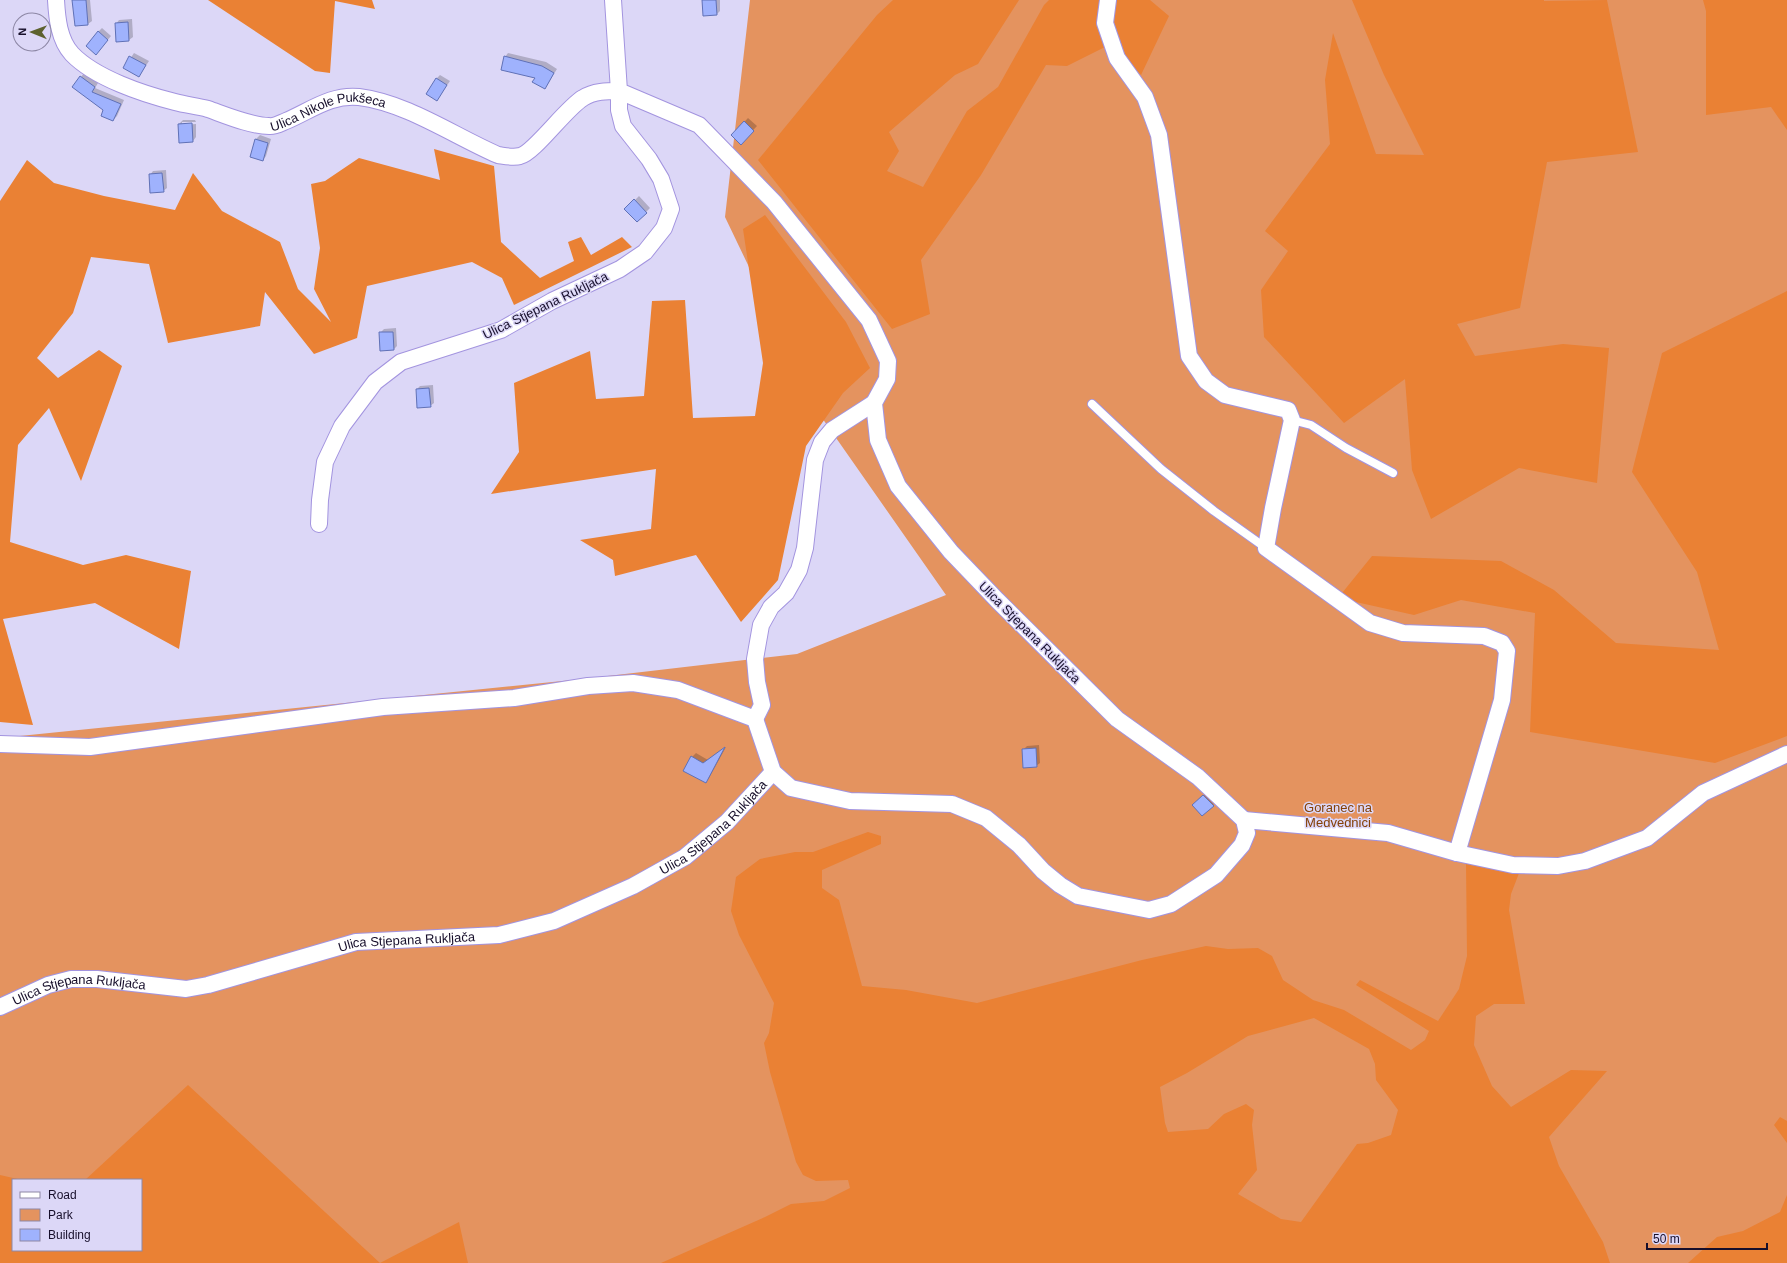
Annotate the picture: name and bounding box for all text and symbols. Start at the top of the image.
north arrow [12,12,52,52]
text: N [16,28,28,36]
street label: Ulica Nikole Pukšeca [268,90,389,134]
street label: Ulica Stjepana Rukljača [480,268,611,342]
street label: Ulica Stjepana Rukljača [976,579,1084,687]
street label: Ulica Stjepana Rukljača [657,777,770,878]
park label: Goranec na Medvednici [1304,800,1373,830]
street label: Ulica Stjepana Rukljača [336,929,476,955]
street label: Ulica Stjepana Rukljača [10,972,147,1008]
legend [12,1179,142,1251]
text: Road [48,1188,77,1202]
text: Park [48,1208,74,1222]
scale bar [1647,1225,1767,1251]
text: Building [48,1228,91,1242]
text: 50 m [1653,1232,1680,1246]

